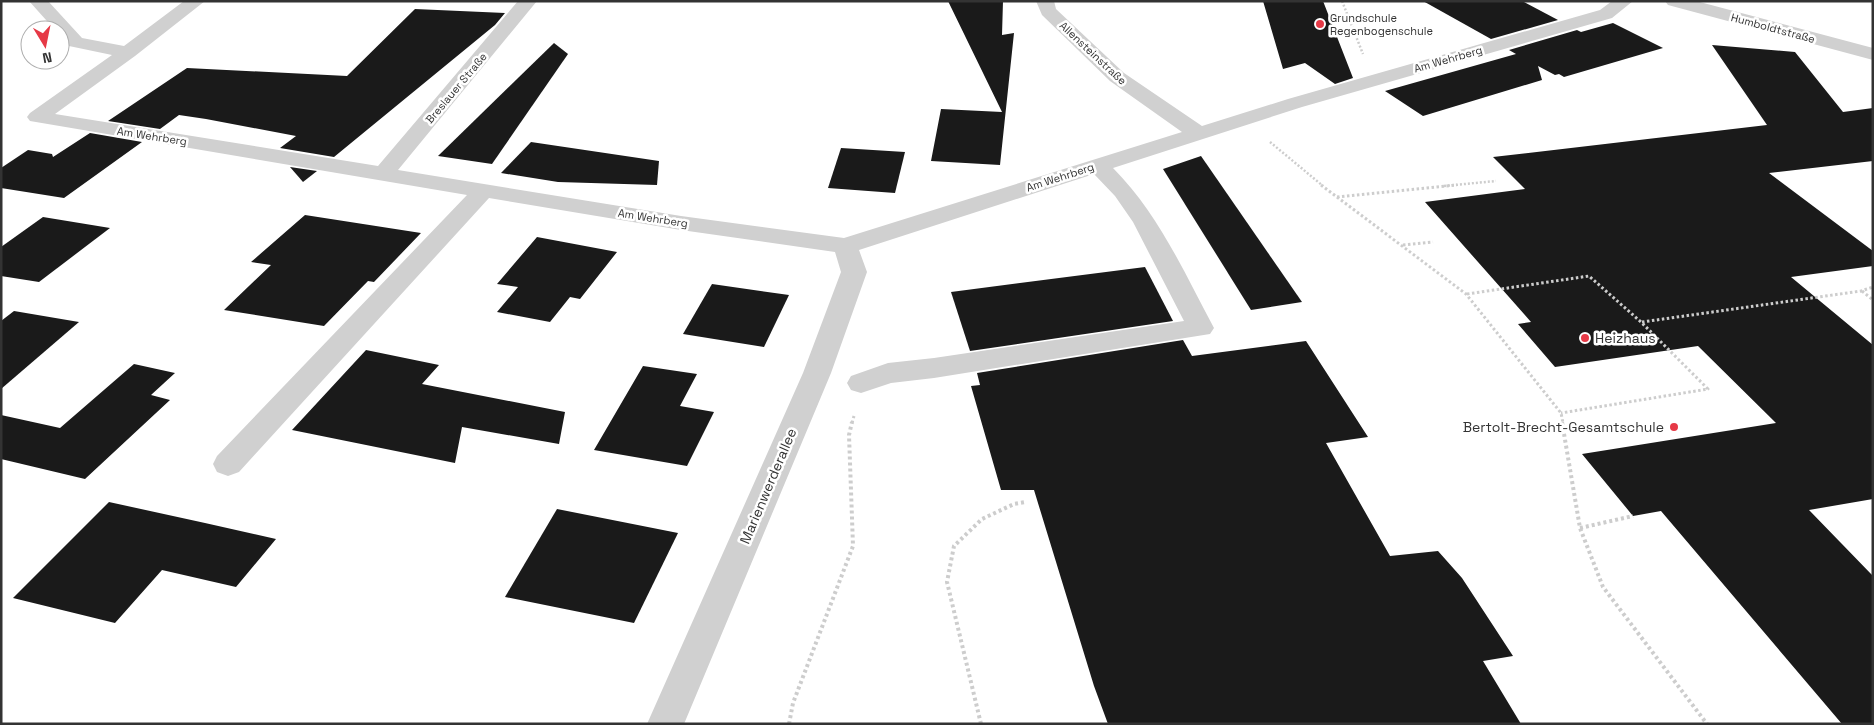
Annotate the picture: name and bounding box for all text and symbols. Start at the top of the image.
street label: Humboldtstraße [1729,10,1817,46]
place label: Grundschule Regenbogenschule [1330,11,1433,38]
street label: Allensteinstraße [1057,18,1129,88]
marker: Grundschule Regenbogenschule [1314,18,1326,30]
north arrow [20,20,70,70]
street label: Am Wehrberg [1412,43,1484,75]
text: N [41,48,53,67]
street label: Breslauer Straße [422,50,490,126]
street label: Am Wehrberg [116,124,188,148]
street label: Am Wehrberg [1024,159,1096,195]
street label: Am Wehrberg [617,206,689,230]
place label: Heizhaus [1595,329,1656,347]
marker: Heizhaus [1579,332,1591,344]
place label: Bertolt-Brecht-Gesamtschule [1463,418,1664,436]
marker: Bertolt-Brecht-Gesamtschule [1668,421,1680,433]
street label: Marienwerderallee [736,425,800,547]

